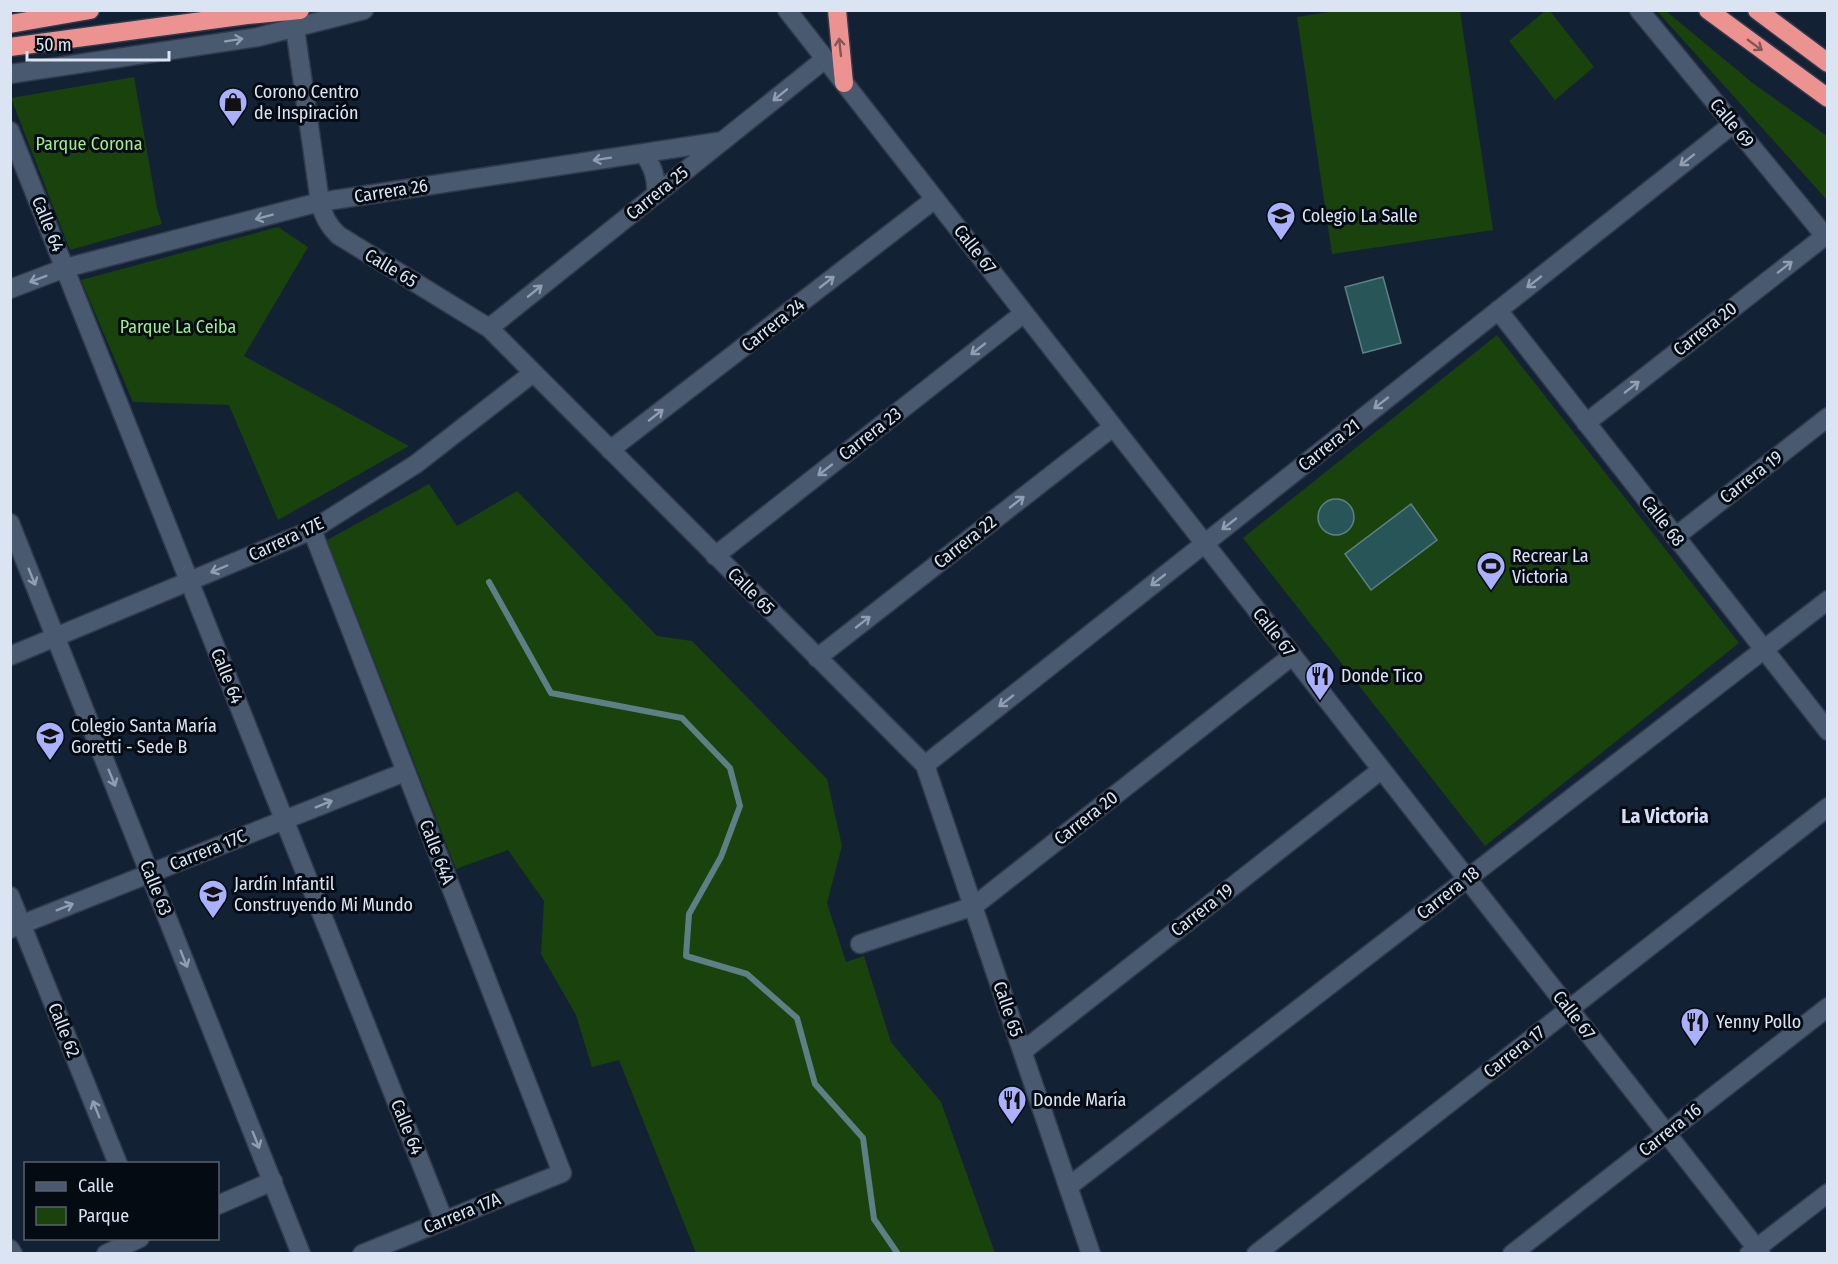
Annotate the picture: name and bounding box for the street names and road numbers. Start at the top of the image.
street label: Calle 69 [1705,94,1759,152]
street label: Carrera 25 [621,161,693,225]
street label: Carrera 26 [353,174,430,208]
street label: Calle 64 [27,193,69,255]
street label: Calle 67 [949,220,1001,278]
street label: Calle 65 [361,244,421,292]
street label: Carrera 24 [737,293,809,356]
street label: Carrera 20 [1669,297,1741,361]
street label: Carrera 23 [834,403,906,465]
street label: Carrera 21 [1294,414,1364,476]
street label: Carrera 19 [1715,446,1787,508]
street label: Calle 68 [1636,491,1690,551]
street label: Carrera 22 [929,511,1001,573]
street label: Carrera 17E [245,512,327,566]
street label: Calle 65 [723,563,779,619]
street label: Calle 67 [1248,603,1300,661]
street label: Calle 64 [206,645,248,707]
street label: Carrera 20 [1050,786,1122,850]
street label: Calle 64A [415,817,460,888]
street label: Carrera 17C [166,825,250,875]
street label: Calle 63 [135,857,177,919]
street label: Carrera 18 [1412,862,1484,924]
street label: Carrera 19 [1166,879,1238,941]
street label: Calle 65 [988,978,1028,1040]
street label: Calle 67 [1548,986,1600,1044]
street label: Calle 62 [43,1000,85,1061]
street label: Carrera 17 [1479,1021,1549,1083]
street label: Calle 64 [386,1096,428,1158]
street label: Carrera 16 [1634,1099,1706,1161]
street label: Carrera 17A [420,1187,504,1238]

